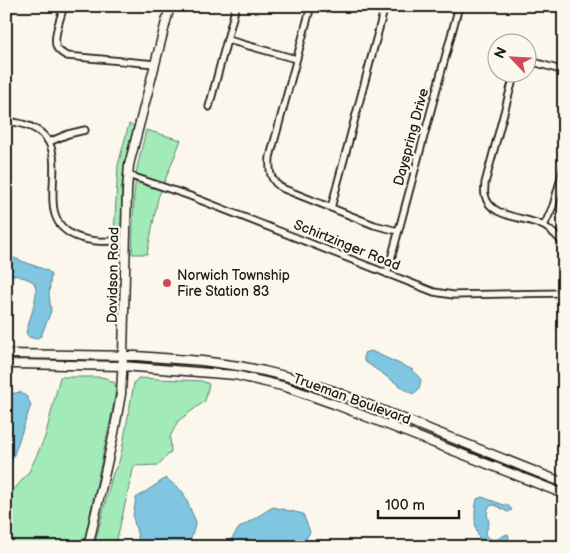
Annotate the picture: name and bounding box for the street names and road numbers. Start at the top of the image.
street label: Dayspring Drive [390,86,432,188]
street label: Schirtzinger Road [291,216,403,274]
street label: Davidson Road [104,227,122,323]
street label: Trueman Boulevard [291,370,413,428]

